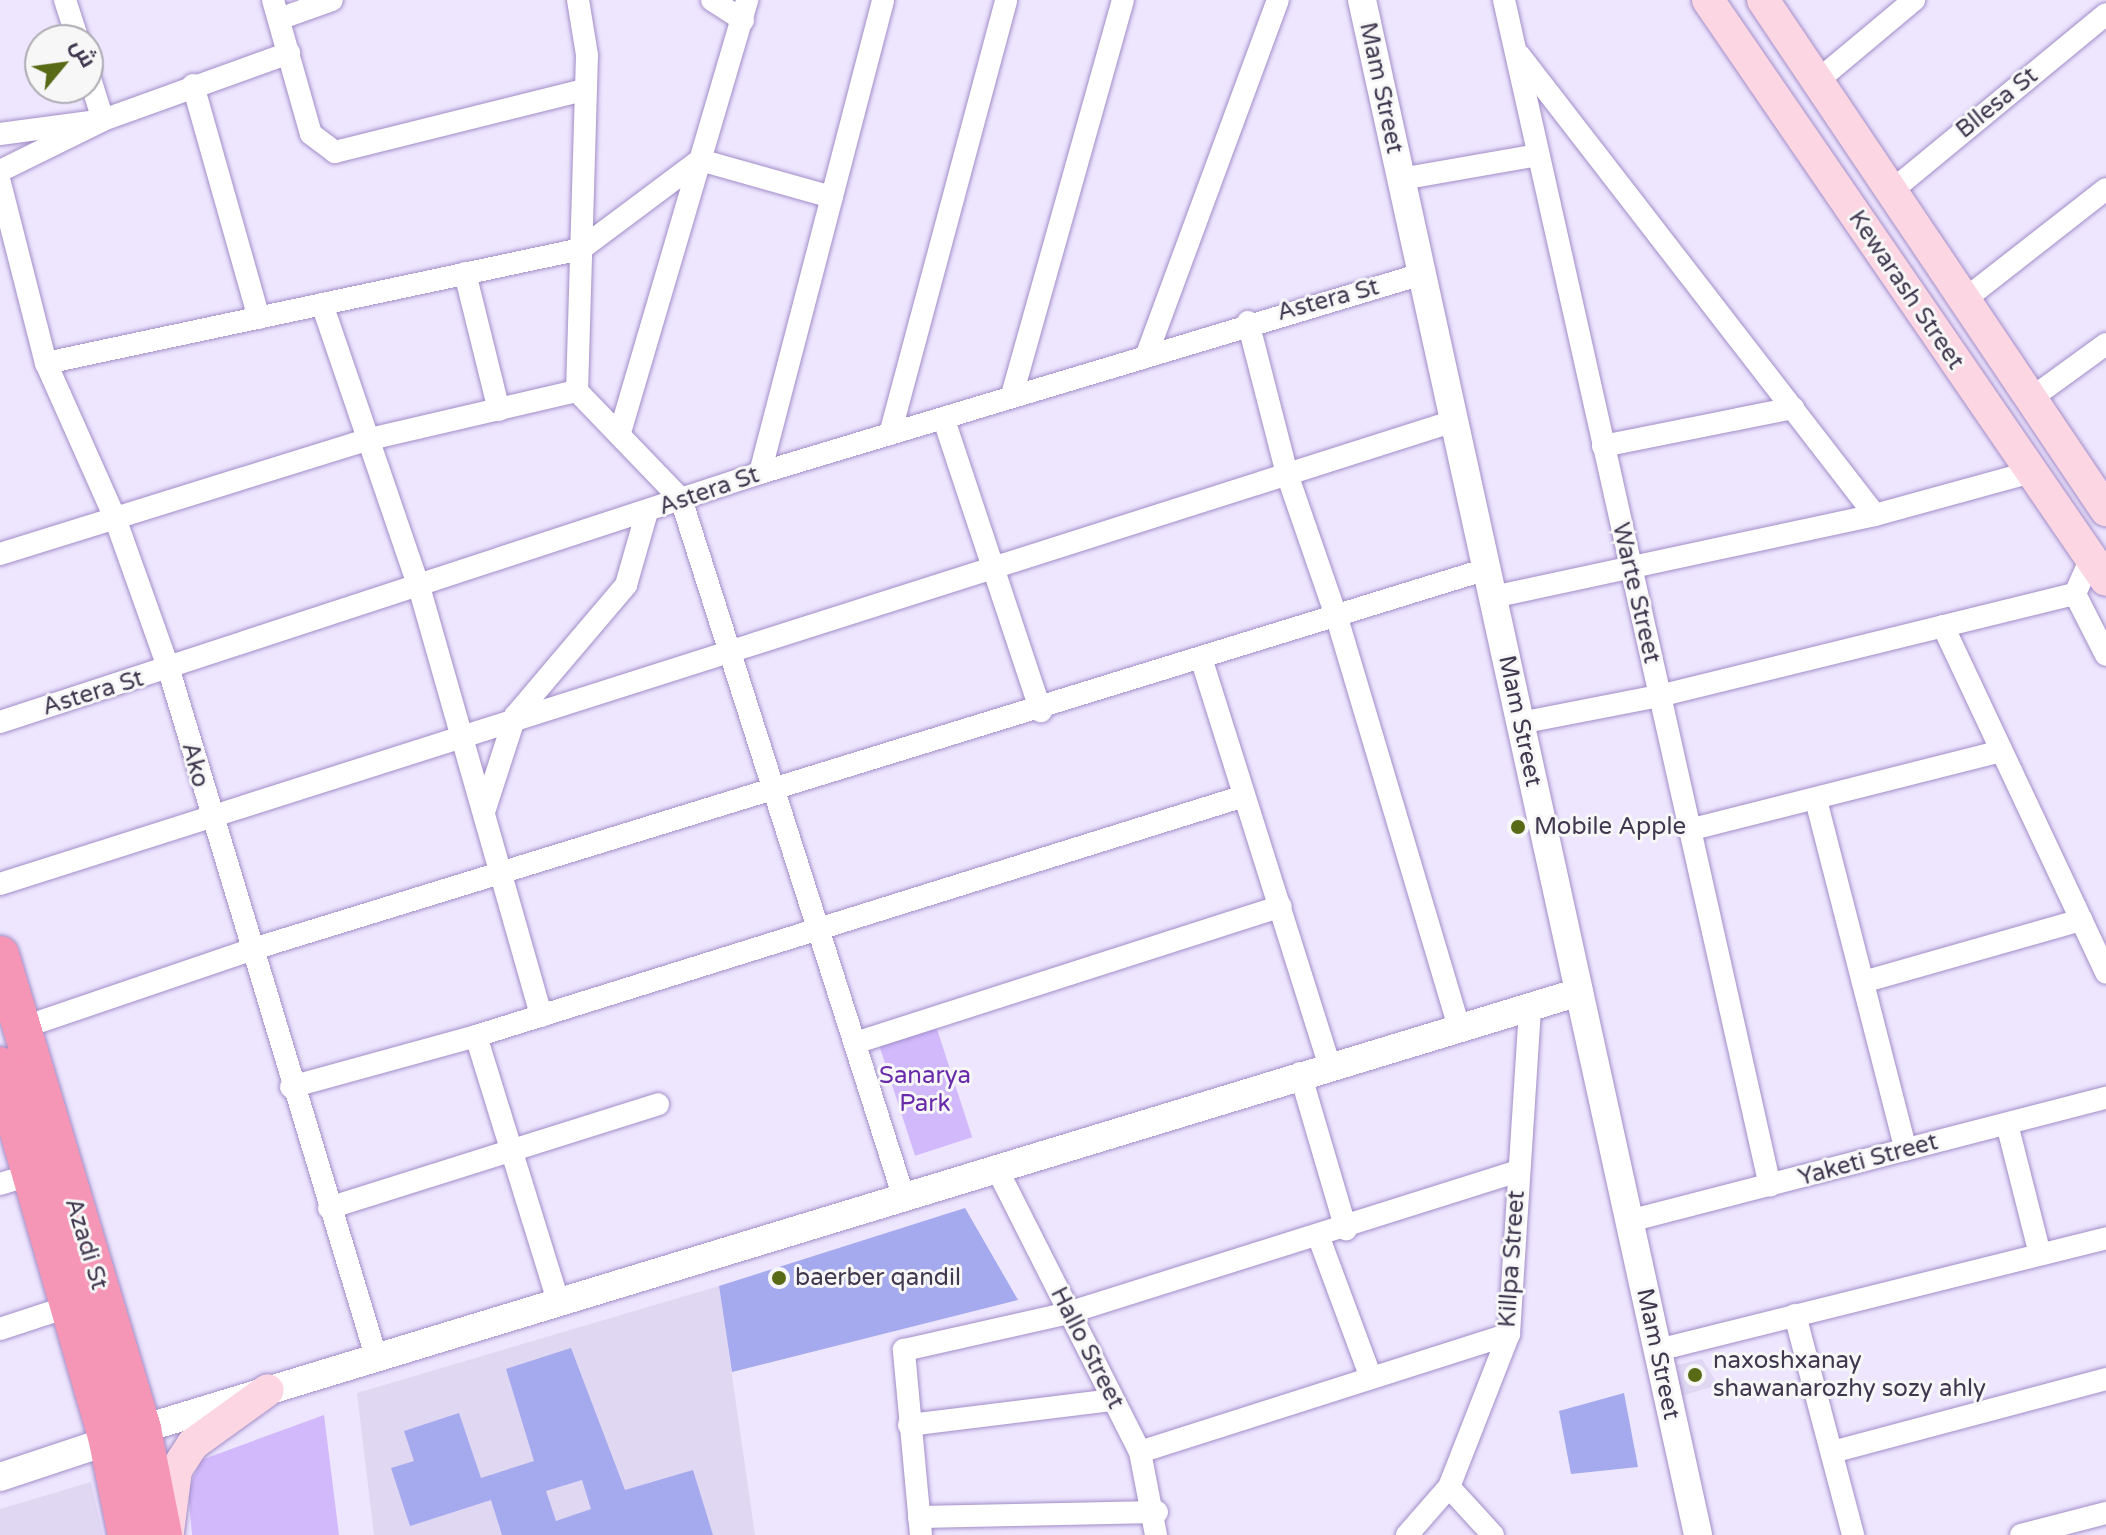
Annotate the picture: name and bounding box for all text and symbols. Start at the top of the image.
street label: Mam Street [1353,20,1409,156]
north arrow [24,24,104,104]
text: ش [65,35,101,72]
street label: Bllesa St [1950,61,2044,145]
street label: Kewarash Street [1842,205,1970,375]
street label: Astera St [1274,273,1382,327]
street label: Astera St [655,460,763,522]
street label: Warte Street [1606,520,1666,666]
street label: Mam Street [1492,653,1548,789]
street label: Astera St [39,664,147,722]
street label: Ako [175,739,215,791]
place label: Mobile Apple [1534,813,1686,841]
marker: Mobile Apple [1509,818,1527,836]
park label: Sanarya Park [879,1062,971,1118]
street label: Yaketi Street [1795,1128,1941,1192]
street label: Killpa Street [1493,1189,1531,1329]
street label: Azadi St [58,1195,114,1293]
place label: baerber qandil [795,1264,961,1292]
marker: baerber qandil [770,1269,788,1287]
street label: Hallo Street [1044,1282,1130,1414]
street label: Mam Street [1630,1286,1686,1422]
place label: naxoshxanay shawanarozhy sozy ahly [1713,1347,1986,1403]
marker: naxoshxanay shawanarozhy sozy ahly [1684,1364,1706,1386]

